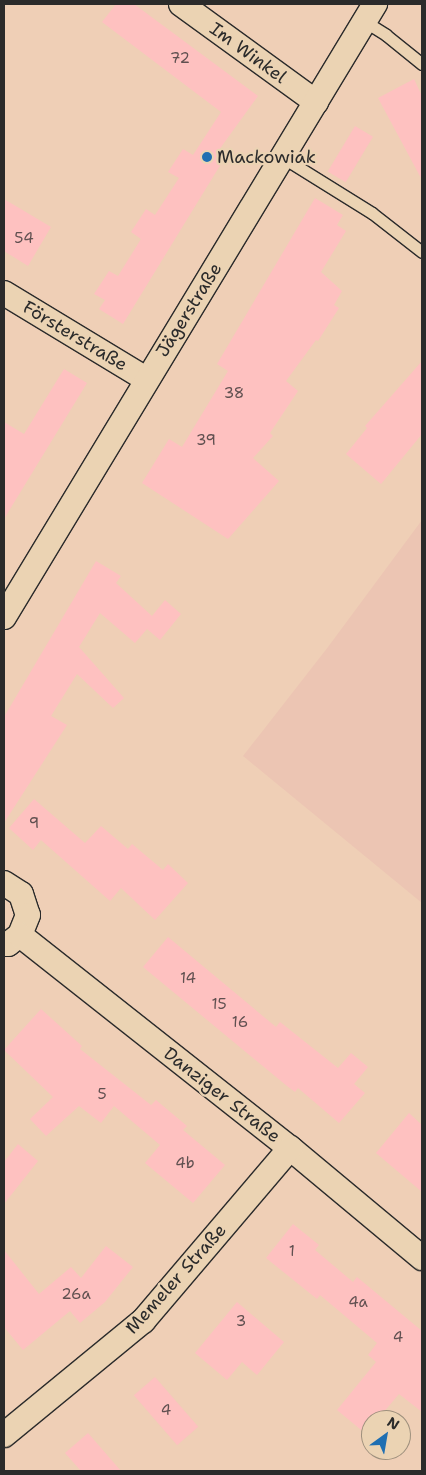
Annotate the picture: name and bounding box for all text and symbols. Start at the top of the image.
street label: Im Winkel [205,18,291,88]
house number: 72 [170,50,190,68]
place label: Mackowiak [217,146,316,168]
marker: Mackowiak [201,151,213,163]
house number: 54 [14,230,34,248]
street label: Jägerstraße [152,259,226,361]
street label: Försterstraße [19,296,131,376]
house number: 38 [224,385,244,403]
house number: 39 [196,432,216,450]
house number: 9 [29,815,39,833]
house number: 14 [180,970,196,988]
house number: 15 [211,996,227,1014]
house number: 16 [232,1014,248,1032]
street label: Danziger Straße [159,1043,285,1147]
house number: 5 [97,1086,107,1104]
house number: 4b [175,1155,195,1173]
street label: Memeler Straße [121,1220,231,1338]
house number: 1 [289,1243,295,1261]
house number: 26a [61,1286,91,1304]
house number: 4a [348,1294,368,1312]
house number: 3 [236,1313,246,1331]
house number: 4 [393,1329,403,1347]
house number: 4 [161,1402,171,1420]
north arrow [361,1410,411,1460]
text: N [384,1413,403,1434]

